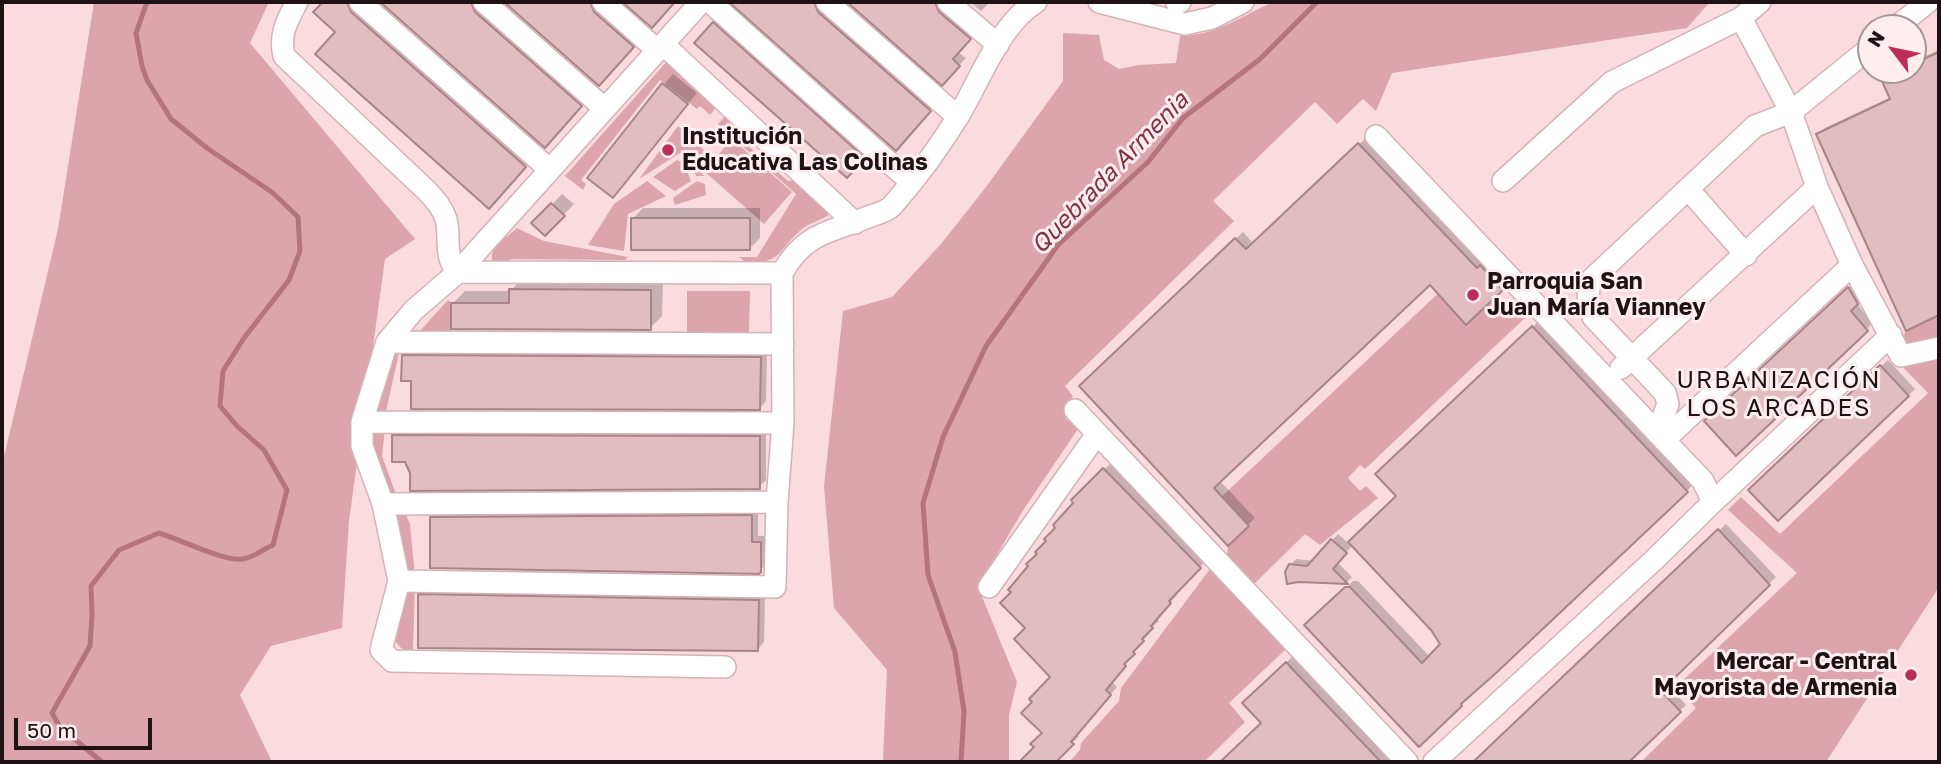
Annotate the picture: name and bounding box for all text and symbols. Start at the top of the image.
north arrow [1857,14,1927,84]
text: N [1862,26,1889,51]
water label: Quebrada Armenia [1026,86,1194,260]
place label: Institución Educativa Las Colinas [682,123,928,177]
marker: Institución Educativa Las Colinas [660,142,676,158]
place label: Parroquia San Juan María Vianney [1487,268,1706,322]
marker: Parroquia San Juan María Vianney [1465,287,1481,303]
district label: URBANIZACIÓN LOS ARCADES [1678,366,1880,422]
place label: Mercar - Central Mayorista de Armenia [1654,648,1897,702]
marker: Mercar - Central Mayorista de Armenia [1903,667,1919,683]
scale bar [18,704,156,748]
text: 50 m [27,717,76,743]

